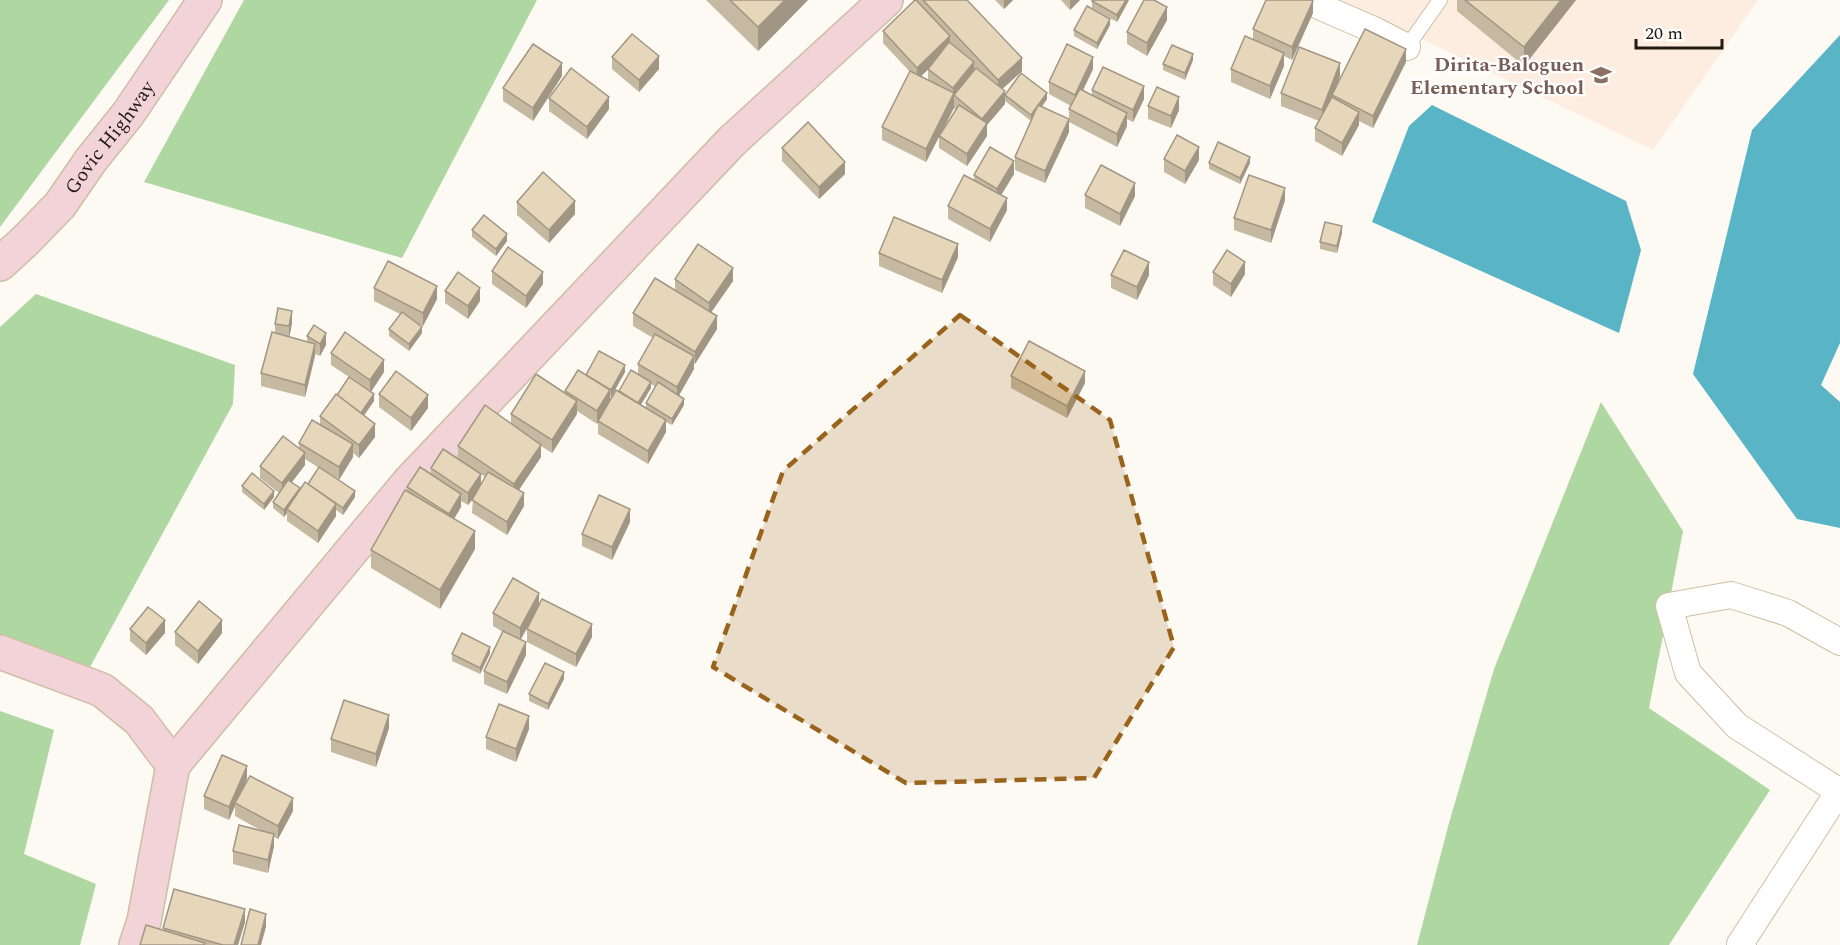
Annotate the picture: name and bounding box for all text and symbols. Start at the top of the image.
scale bar [1636,12,1722,50]
text: 20 m [1645,20,1683,47]
place label: Dirita-Baloguen Elementary School [1410,50,1584,103]
school or university icon: Dirita-Baloguen Elementary School [1589,63,1613,87]
street label: Govic Highway [58,74,163,201]

